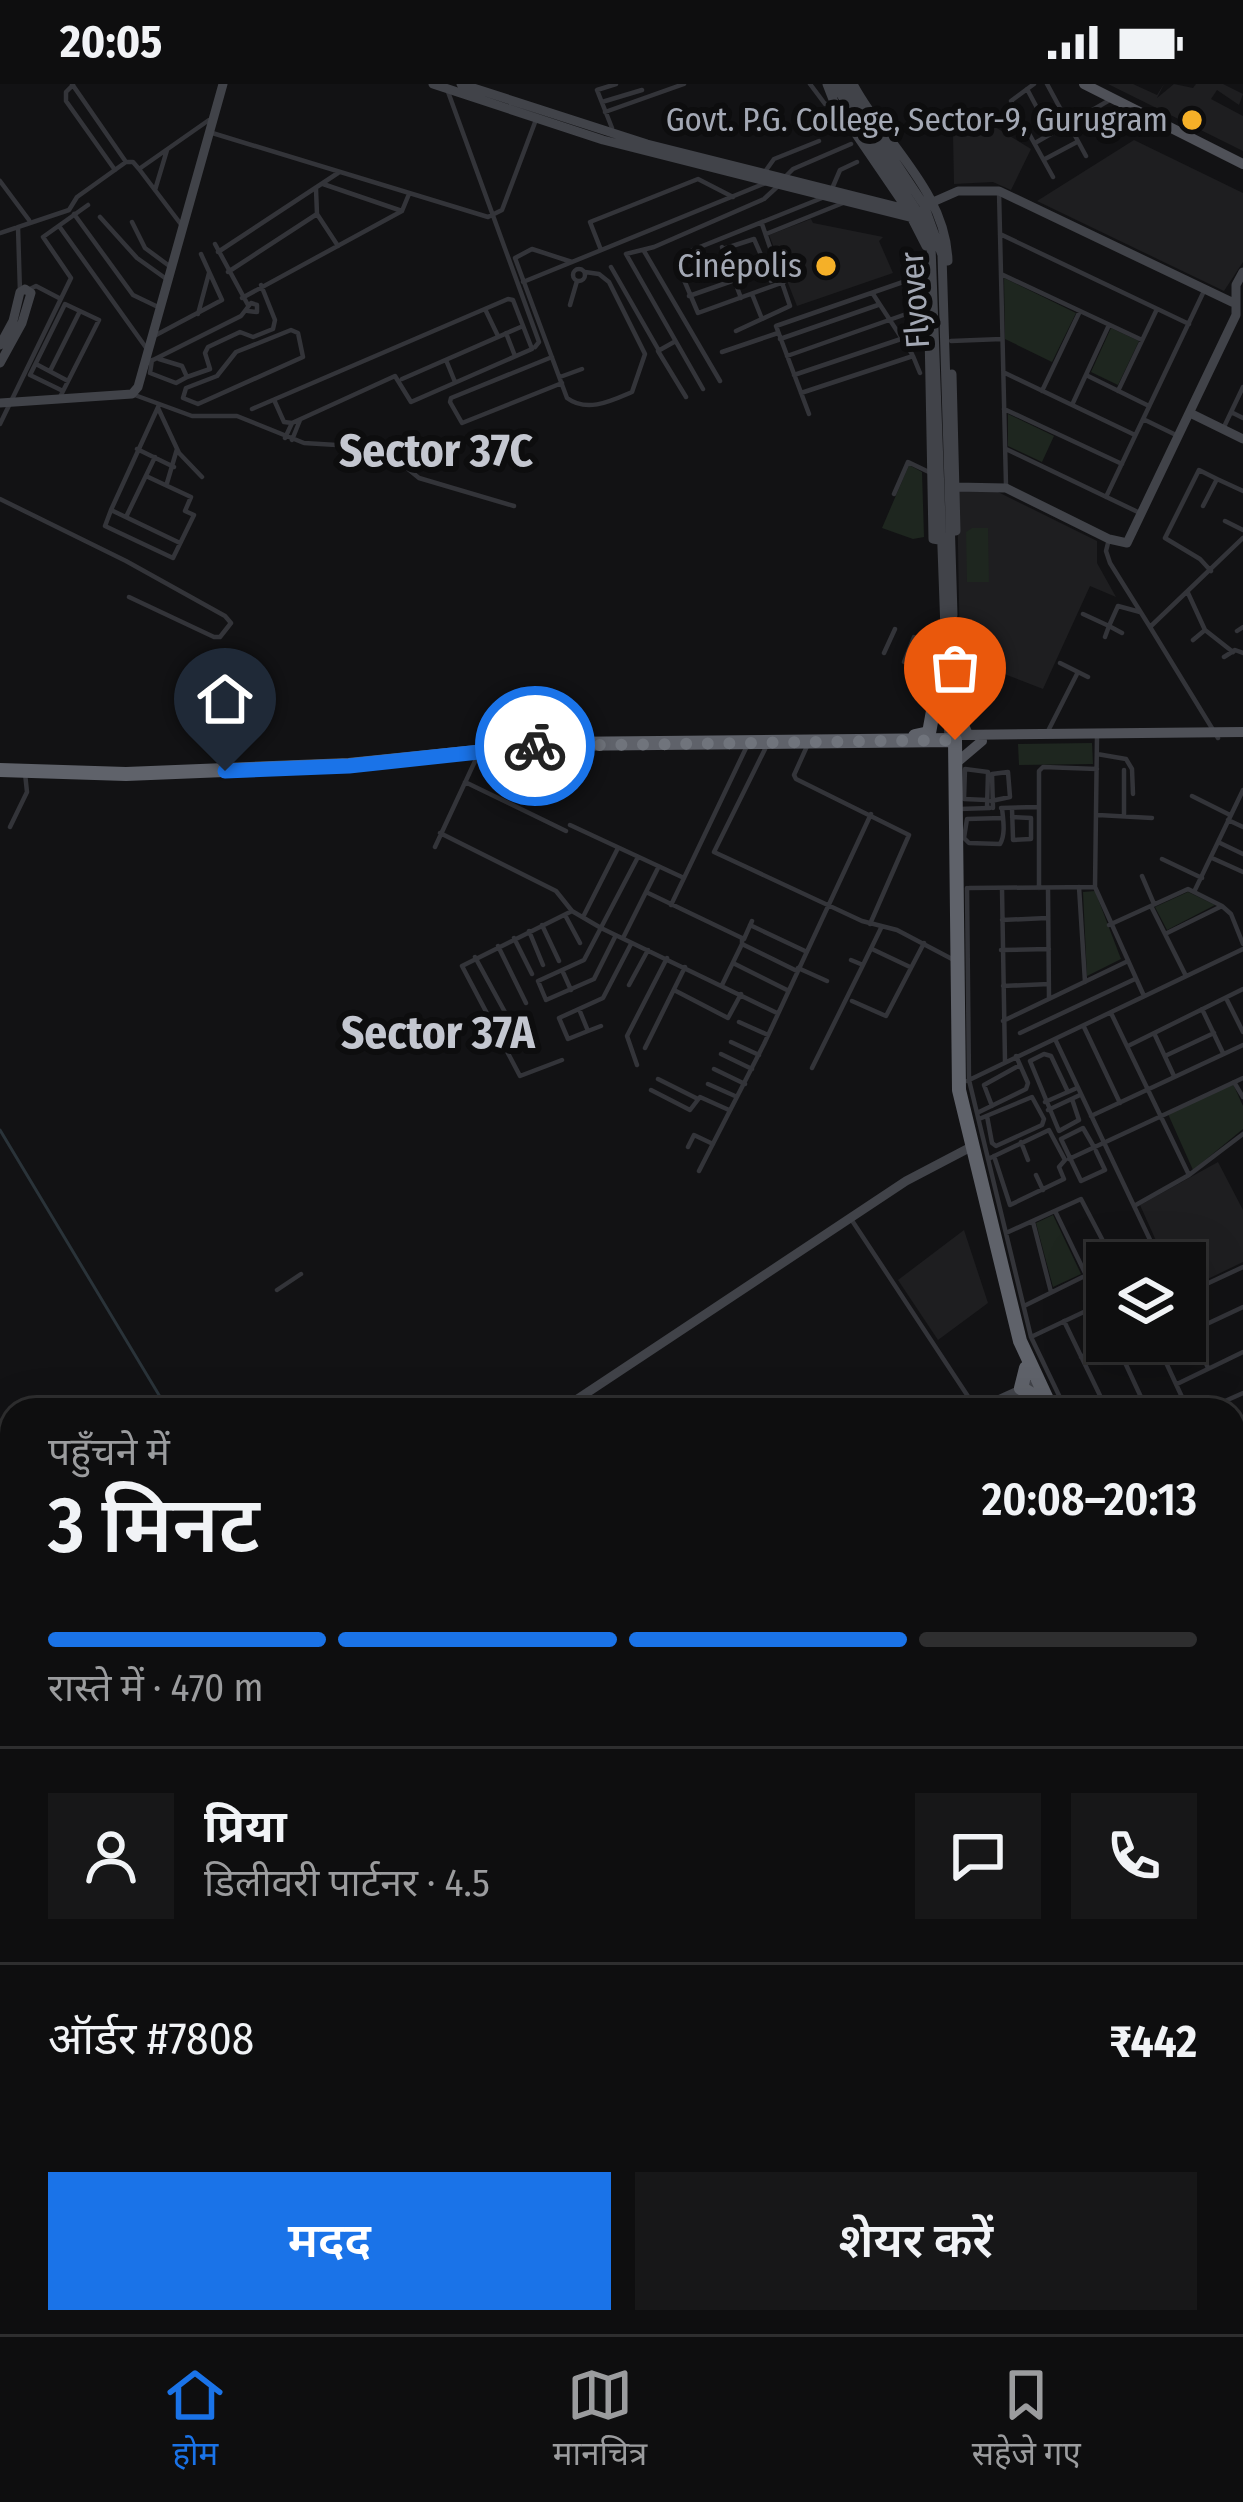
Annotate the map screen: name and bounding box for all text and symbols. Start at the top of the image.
text: 20:05 [60,15,162,69]
place label: Govt. P.G. College, Sector-9, Gurugram [666,100,1168,140]
marker: Govt. P.G. College, Sector-9, Gurugram [1179,107,1205,133]
place label: Cinépolis [677,246,802,286]
street label: Flyover [892,250,938,350]
marker: Cinépolis [813,253,839,279]
district label: Sector 37C [339,424,533,478]
pin [904,617,1006,740]
icon: bag [922,635,988,701]
pin [174,648,276,771]
icon: home [192,666,258,732]
courier [475,686,595,806]
icon: bike [502,713,568,779]
district label: Sector 37A [341,1006,536,1060]
map controls [1086,1242,1206,1362]
button: layers [1086,1242,1206,1362]
text: पहुँचने में [48,1429,170,1475]
text: 20:08–20:13 [982,1473,1197,1527]
text: 3 मिनट [48,1479,260,1573]
text: रास्ते में · 470 m [48,1665,264,1711]
button: person [48,1793,174,1919]
button: chat [915,1793,1041,1919]
button: phone [1071,1793,1197,1919]
text: प्रिया [204,1800,287,1854]
text: डिलीवरी पार्टनर · 4.5 [204,1860,490,1906]
text: ऑर्डर #7808 [48,2012,254,2066]
text: ₹442 [1109,2015,1197,2069]
button: मदद [48,2172,611,2310]
button: शेयर करें [635,2172,1197,2310]
tab: होम [162,2362,228,2478]
tab: मानचित्र [553,2362,647,2478]
tab: सहेजे गए [972,2362,1081,2478]

